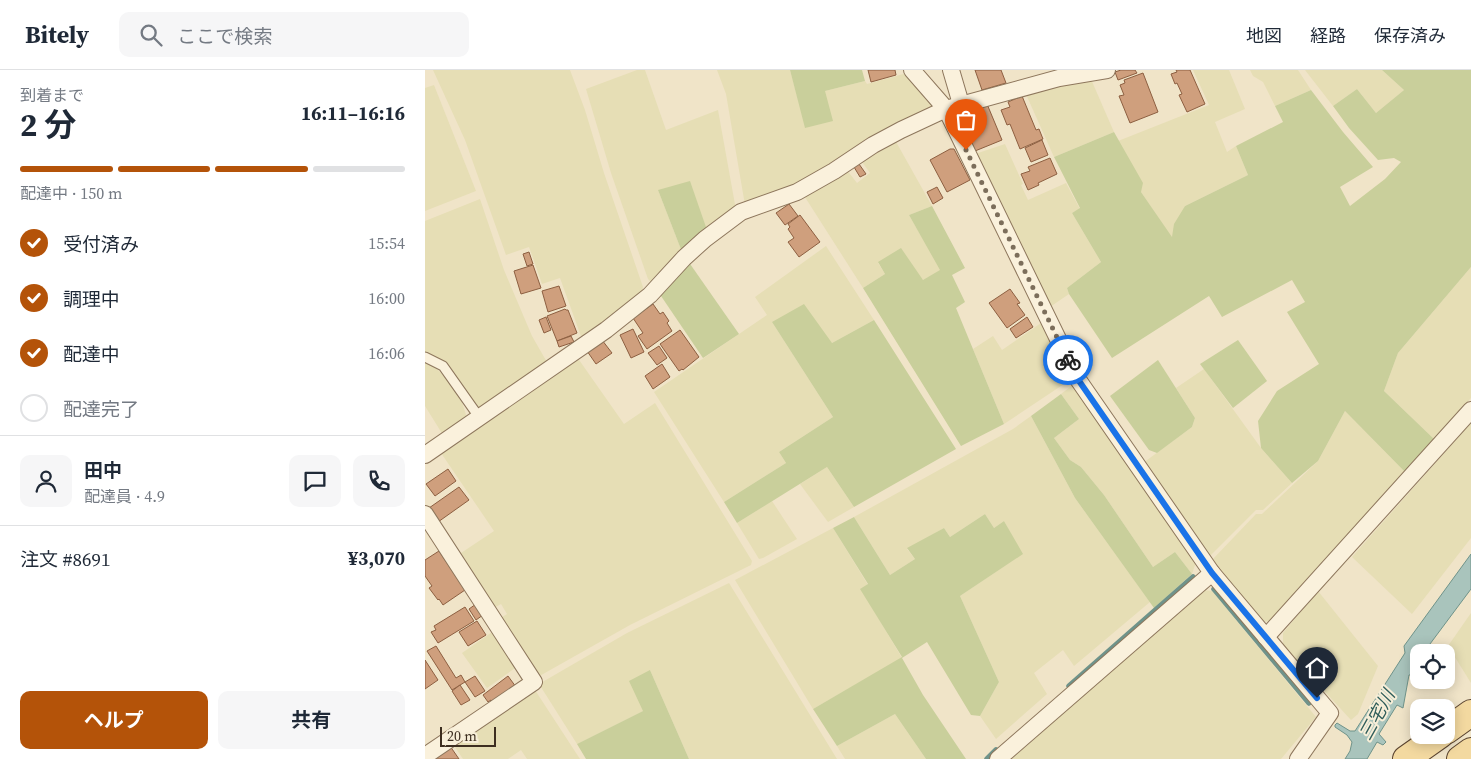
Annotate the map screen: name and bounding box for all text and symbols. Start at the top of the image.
search box [119,12,469,57]
text: Bitely [25,18,89,51]
icon: search [137,21,165,49]
text: ここで検索 [177,23,272,49]
text: 地図 [1246,23,1282,48]
text: 経路 [1310,23,1346,48]
text: 保存済み [1374,23,1446,48]
text: 到着まで [20,84,84,106]
pin [945,99,987,150]
text: 16:11–16:16 [301,100,405,126]
text: 2 分 [20,103,76,147]
icon: bag [952,106,980,134]
text: 配達中 · 150 m [20,182,122,204]
icon: check [20,229,48,257]
text: 受付済み [63,231,139,257]
text: 15:54 [368,232,405,254]
icon: check [20,284,48,312]
text: 調理中 [63,286,120,312]
text: 16:00 [368,287,405,309]
courier [1043,335,1093,385]
icon: check [20,339,48,367]
text: 配達中 [63,341,120,367]
text: 16:06 [368,342,405,364]
icon: bike [1054,346,1082,374]
text: 配達完了 [63,396,139,422]
button: person [20,455,72,507]
button: chat [289,455,341,507]
button: phone [353,455,405,507]
text: 田中 [84,457,122,483]
text: 配達員 · 4.9 [84,485,165,507]
text: ¥3,070 [348,545,405,571]
text: 注文 #8691 [20,546,110,572]
map controls [1410,644,1455,744]
button: locate [1410,644,1455,689]
pin [1296,647,1338,698]
icon: home [1303,654,1331,682]
water label: 三宅川 [1353,683,1402,744]
button: ヘルプ [20,691,208,749]
button: 共有 [218,691,405,749]
button: layers [1410,699,1455,744]
scale bar [440,724,496,747]
text: 20 m [447,726,477,746]

